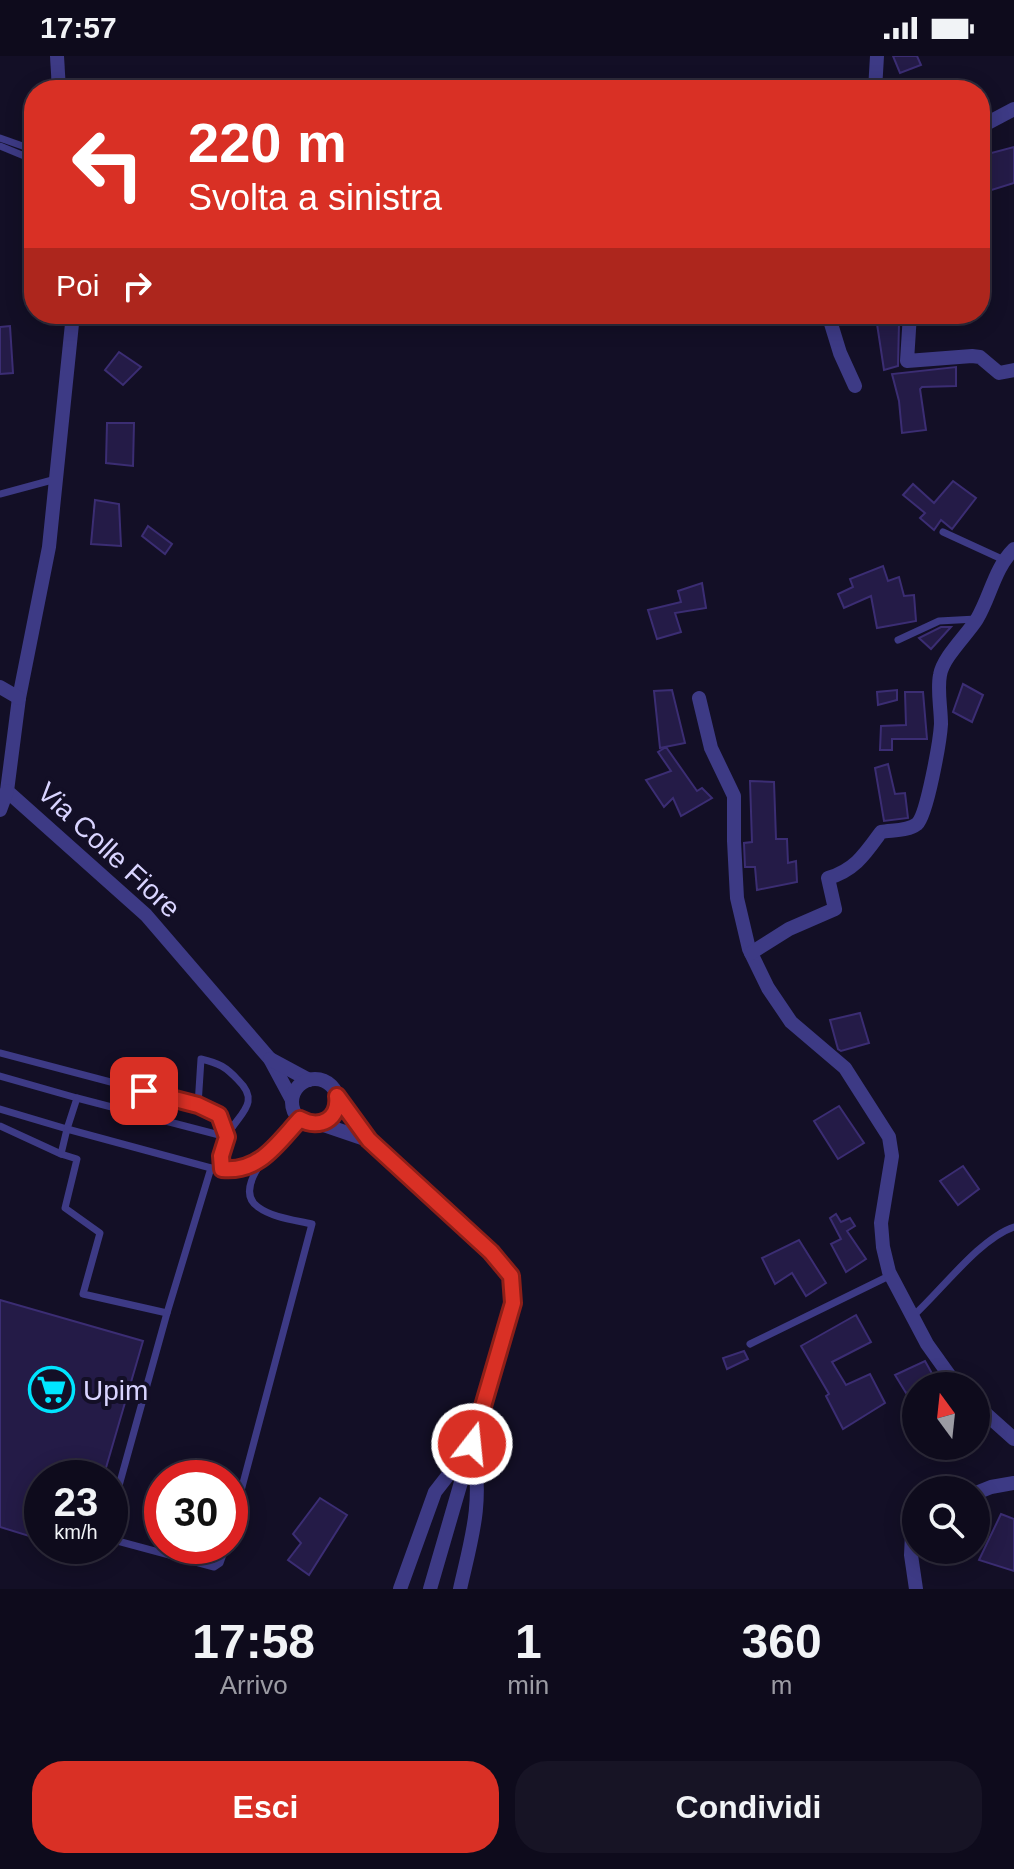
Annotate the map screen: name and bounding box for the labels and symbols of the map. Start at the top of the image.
street label: Via Colle Fiore [31,776,187,924]
pin [110,1057,178,1125]
supermarket icon: Upim [28,1366,76,1414]
north arrow [902,1372,990,1460]
place label: Upim [83,1375,148,1406]
position arrow [430,1402,514,1486]
speed limit sign: 30 [144,1460,248,1564]

